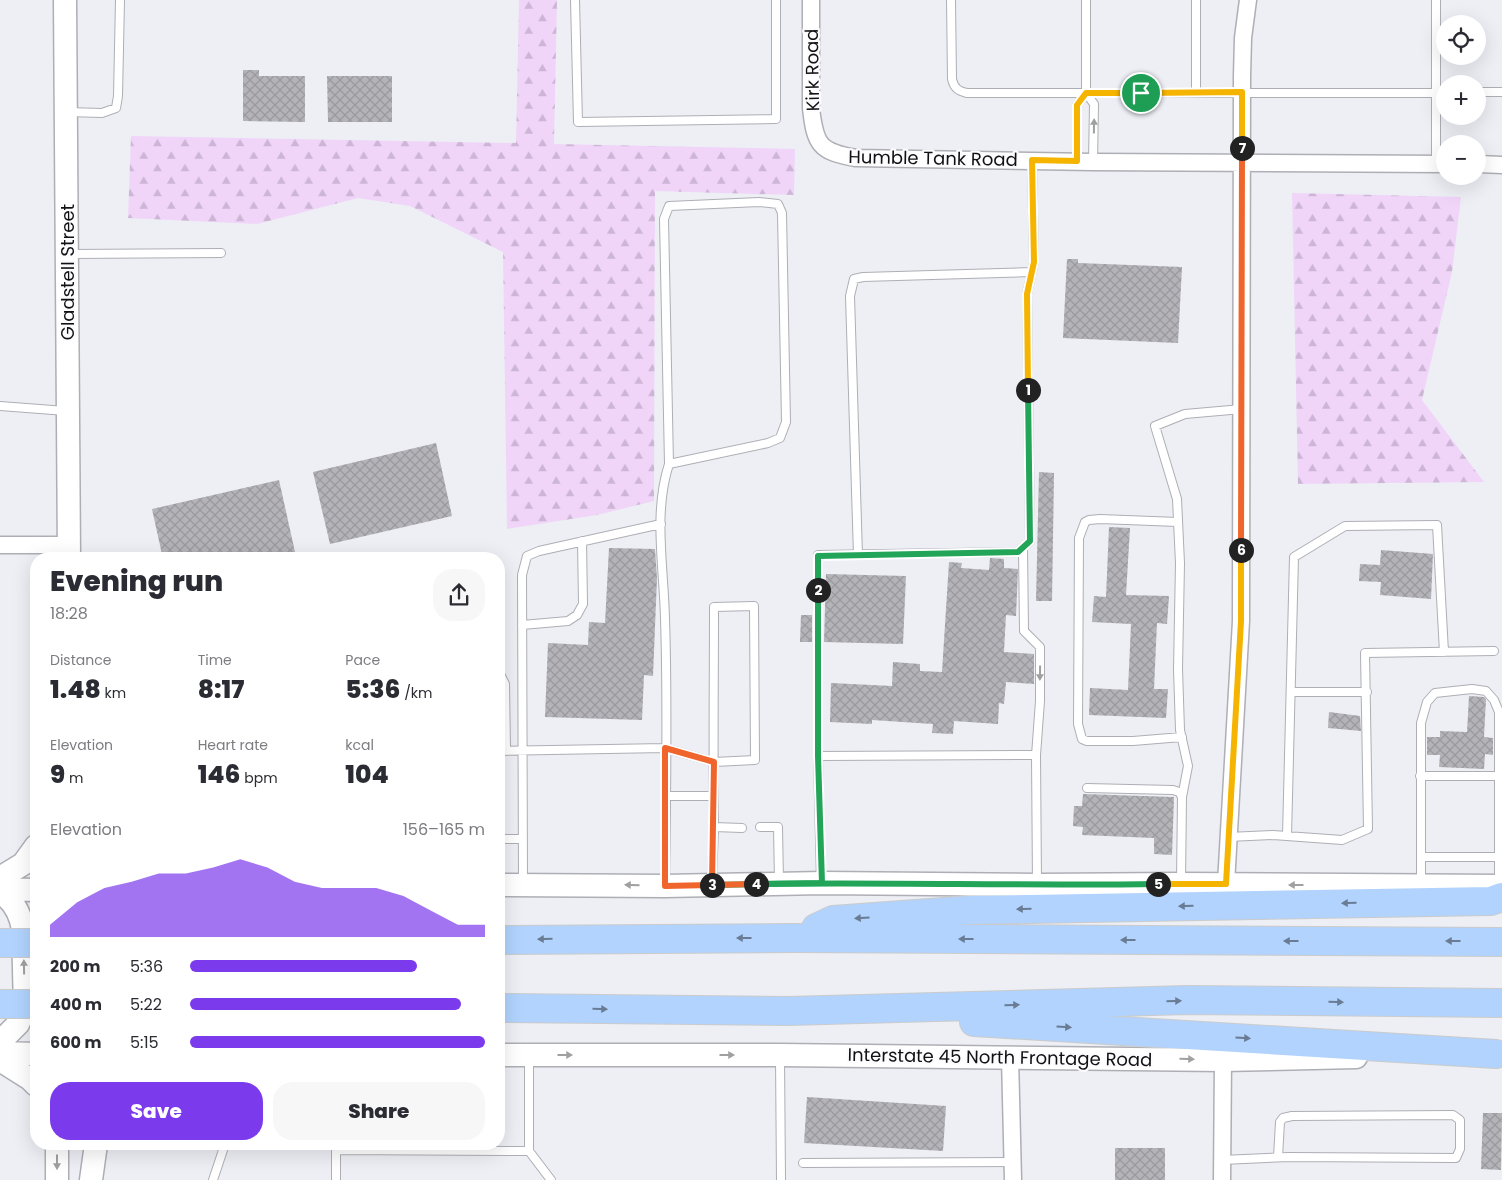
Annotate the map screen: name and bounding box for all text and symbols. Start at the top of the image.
map controls [1436,15,1486,185]
button: locate [1436,15,1486,65]
street label: Kirk Road [799,28,825,112]
pin [1120,72,1162,114]
button: + [1436,75,1486,125]
icon: arrive [1127,79,1155,107]
one-way arrow [1090,118,1098,134]
button: − [1436,135,1486,185]
pin: 7 [1230,136,1254,160]
text: 7 [1239,138,1246,158]
street label: Humble Tank Road [848,144,1018,172]
street label: Gladstell Street [55,204,80,340]
pin: 1 [1016,378,1040,402]
text: 1 [1026,380,1031,400]
pin: 6 [1228,538,1254,562]
text: 6 [1237,540,1246,560]
text: Evening run [50,562,223,601]
button: share [433,569,485,621]
pin: 2 [806,578,830,602]
text: 2 [815,580,823,600]
text: 18:28 [50,602,88,625]
text: Distance [50,650,111,670]
text: Time [198,650,232,670]
text: Pace [345,650,380,670]
one-way arrow [1036,665,1044,681]
text: 1.48 [50,672,101,707]
text: 8:17 [198,672,244,707]
text: 5:36 [345,672,400,707]
text: km [101,683,126,703]
text: /km [400,683,432,703]
text: Elevation [50,735,113,755]
text: Heart rate [198,735,268,755]
text: kcal [345,735,374,755]
text: 9 [50,757,65,792]
text: 146 [198,757,240,792]
text: 104 [345,757,389,792]
text: m [65,768,83,788]
text: bpm [240,768,278,788]
text: Elevation [50,818,122,841]
text: 156–165 m [403,818,485,841]
pin: 3 [700,872,724,898]
pin: 4 [744,872,768,896]
pin: 5 [1146,872,1170,896]
text: 4 [752,874,761,894]
text: 5 [1154,874,1163,894]
text: 3 [708,875,717,895]
one-way arrow [623,881,639,889]
one-way arrow [1288,881,1304,889]
one-way arrow [1341,899,1357,907]
one-way arrow [1178,902,1194,910]
one-way arrow [1016,905,1032,913]
one-way arrow [854,915,870,923]
one-way arrow [735,934,751,942]
one-way arrow [536,935,552,943]
one-way arrow [958,935,974,943]
one-way arrow [1120,936,1136,944]
one-way arrow [1283,937,1299,945]
one-way arrow [1445,937,1461,945]
text: 200 m [50,955,100,978]
text: 5:36 [130,955,163,978]
one-way arrow [20,959,28,975]
text: 400 m [50,993,102,1016]
text: 5:22 [130,993,162,1016]
one-way arrow [1166,996,1182,1004]
one-way arrow [1329,998,1345,1006]
one-way arrow [1004,1001,1020,1009]
one-way arrow [592,1005,608,1013]
one-way arrow [1056,1024,1072,1032]
text: 600 m [50,1031,101,1054]
text: 5:15 [130,1031,159,1054]
one-way arrow [1236,1035,1252,1043]
street label: Interstate 45 North Frontage Road [847,1042,1153,1072]
one-way arrow [557,1051,573,1059]
one-way arrow [720,1051,736,1059]
one-way arrow [1180,1055,1196,1063]
button: Save [50,1082,263,1140]
button: Share [273,1082,485,1140]
one-way arrow [53,1154,61,1170]

